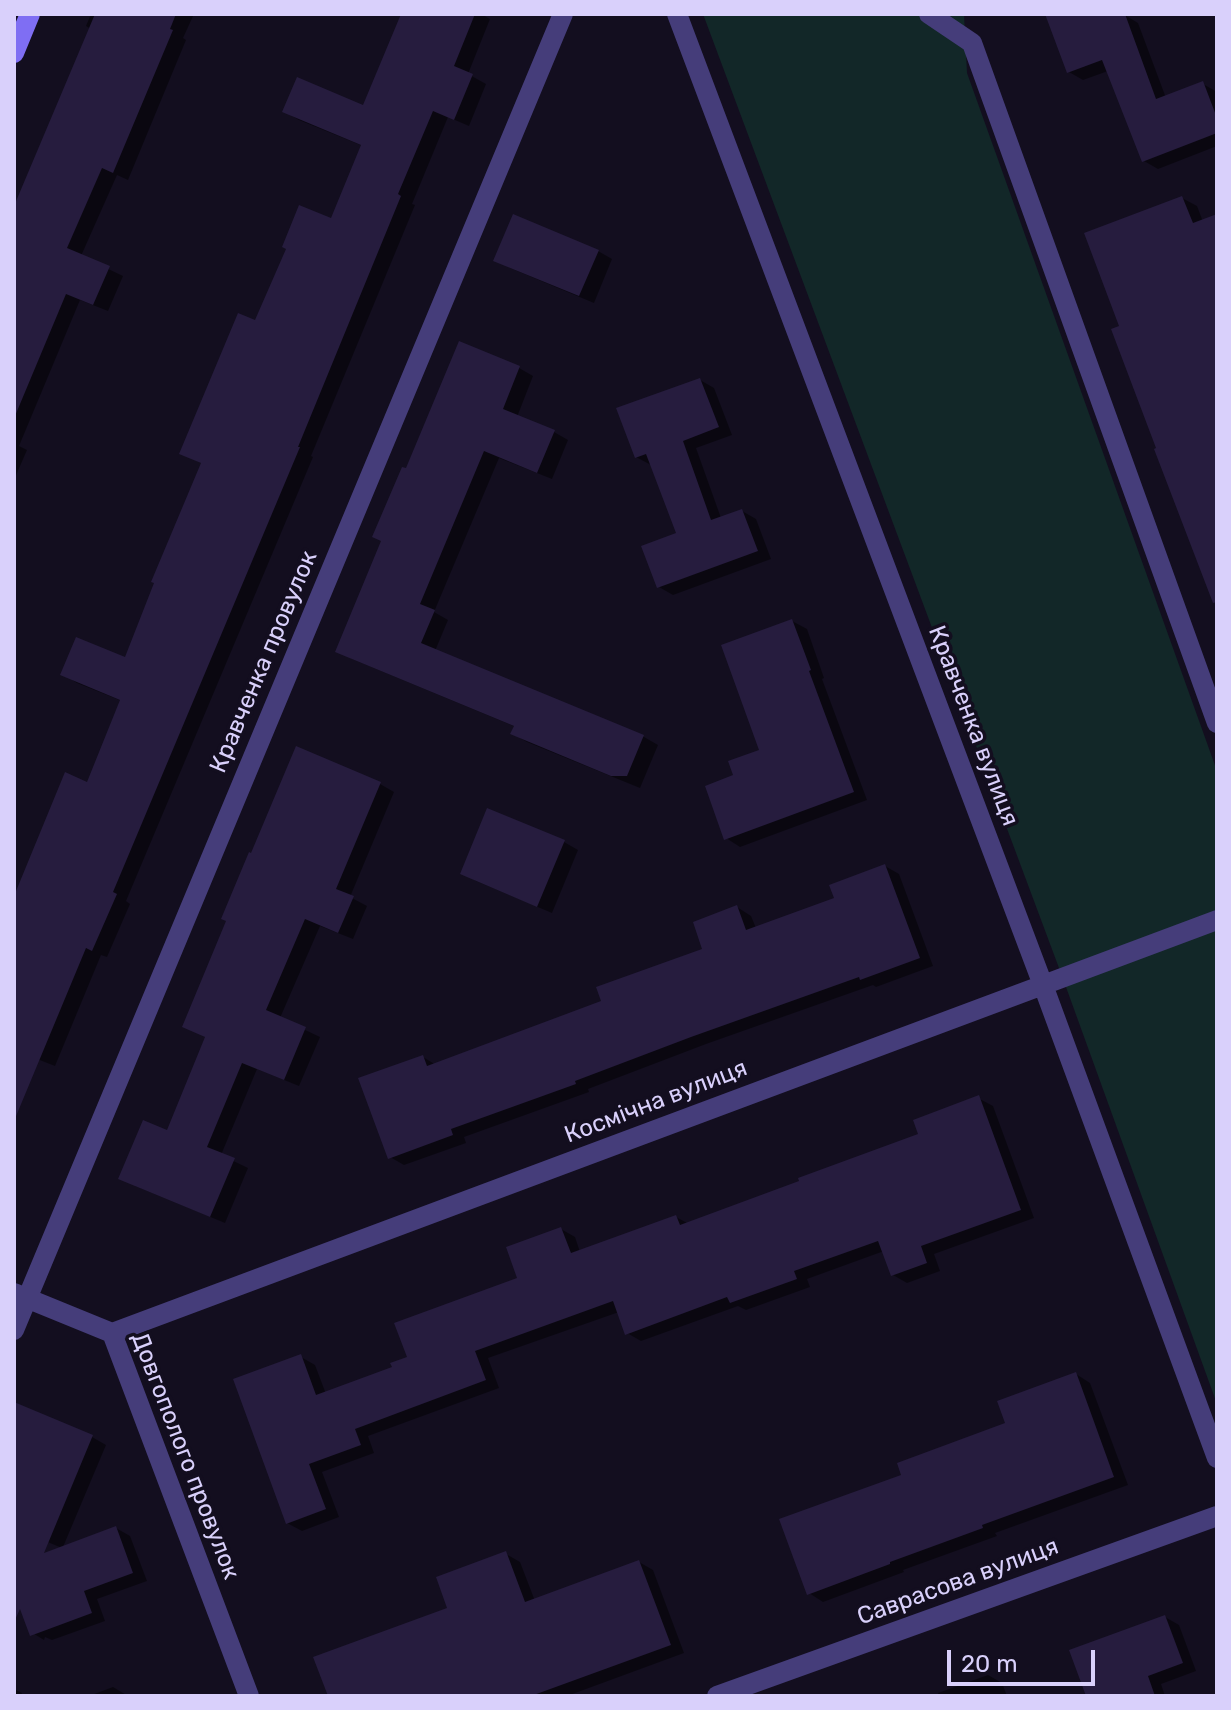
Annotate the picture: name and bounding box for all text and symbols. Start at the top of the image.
street label: Кравченка провулок [204,547,324,777]
street label: Кравченка вулиця [922,622,1024,830]
street label: Космічна вулиця [561,1054,751,1150]
street label: Довгополого провулок [125,1329,245,1583]
street label: Саврасова вулиця [853,1532,1063,1632]
scale bar [951,1634,1099,1684]
text: 20 m [961,1650,1018,1678]

